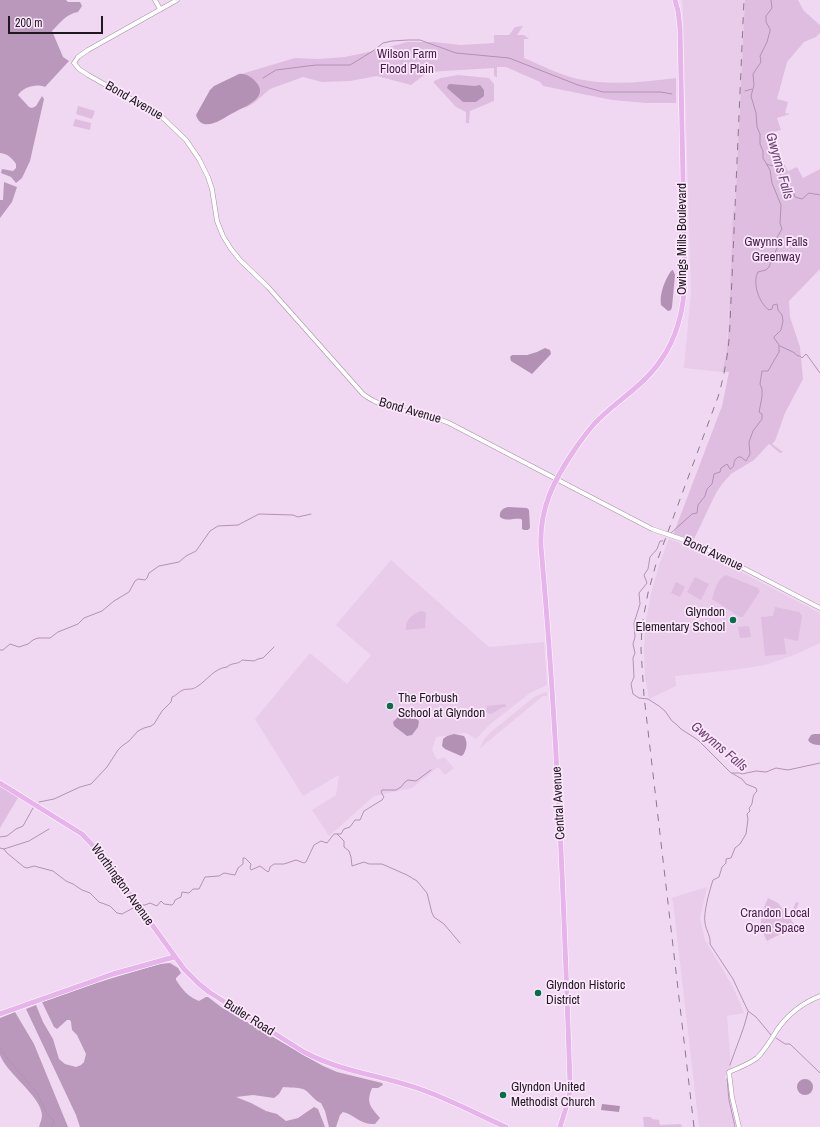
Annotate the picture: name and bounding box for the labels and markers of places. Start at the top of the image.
place label: Glyndon Elementary School [636,605,725,636]
marker: Glyndon Elementary School [728,615,738,625]
place label: The Forbush School at Glyndon [398,691,485,722]
marker: The Forbush School at Glyndon [385,701,395,711]
place label: Glyndon Historic District [546,978,625,1009]
marker: Glyndon Historic District [533,988,543,998]
place label: Glyndon United Methodist Church [511,1080,595,1111]
marker: Glyndon United Methodist Church [498,1090,508,1100]

